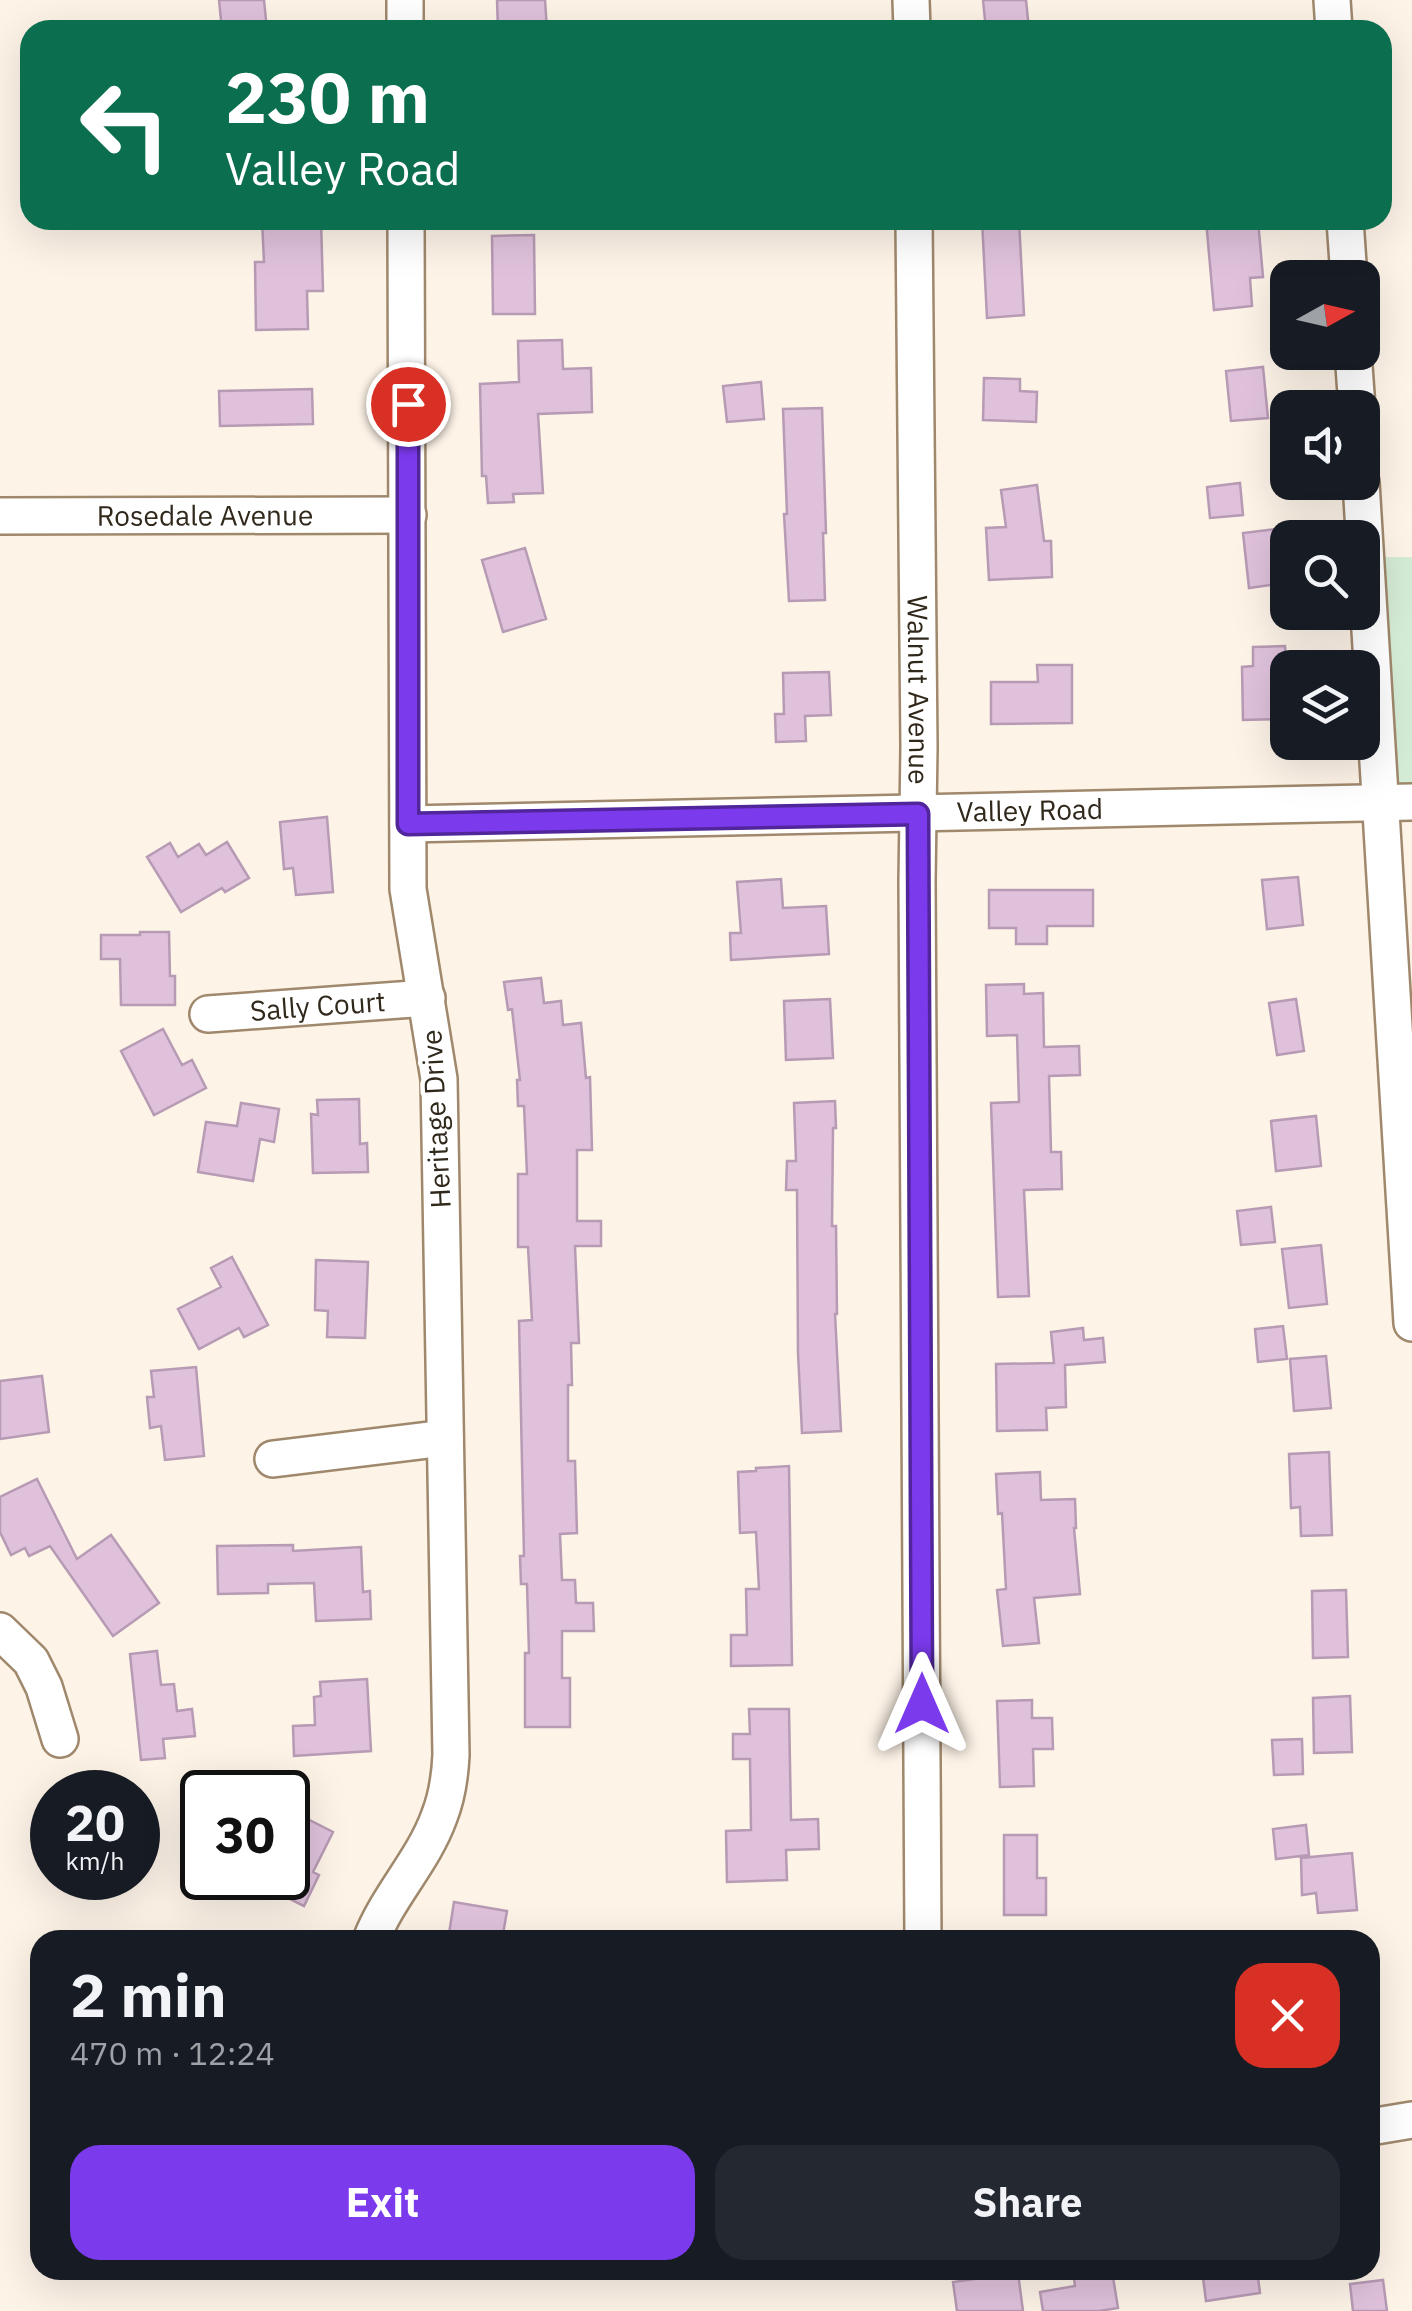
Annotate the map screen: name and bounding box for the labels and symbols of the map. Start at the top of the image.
north arrow [1270,260,1380,370]
pin [366,362,451,447]
street label: Rosedale Avenue [97,496,313,534]
street label: Walnut Avenue [900,595,938,785]
street label: Valley Road [956,790,1103,830]
street label: Sally Court [249,982,387,1029]
street label: Heritage Drive [412,1029,459,1209]
position arrow [870,1652,974,1756]
speed limit sign: 30 [180,1770,310,1900]

